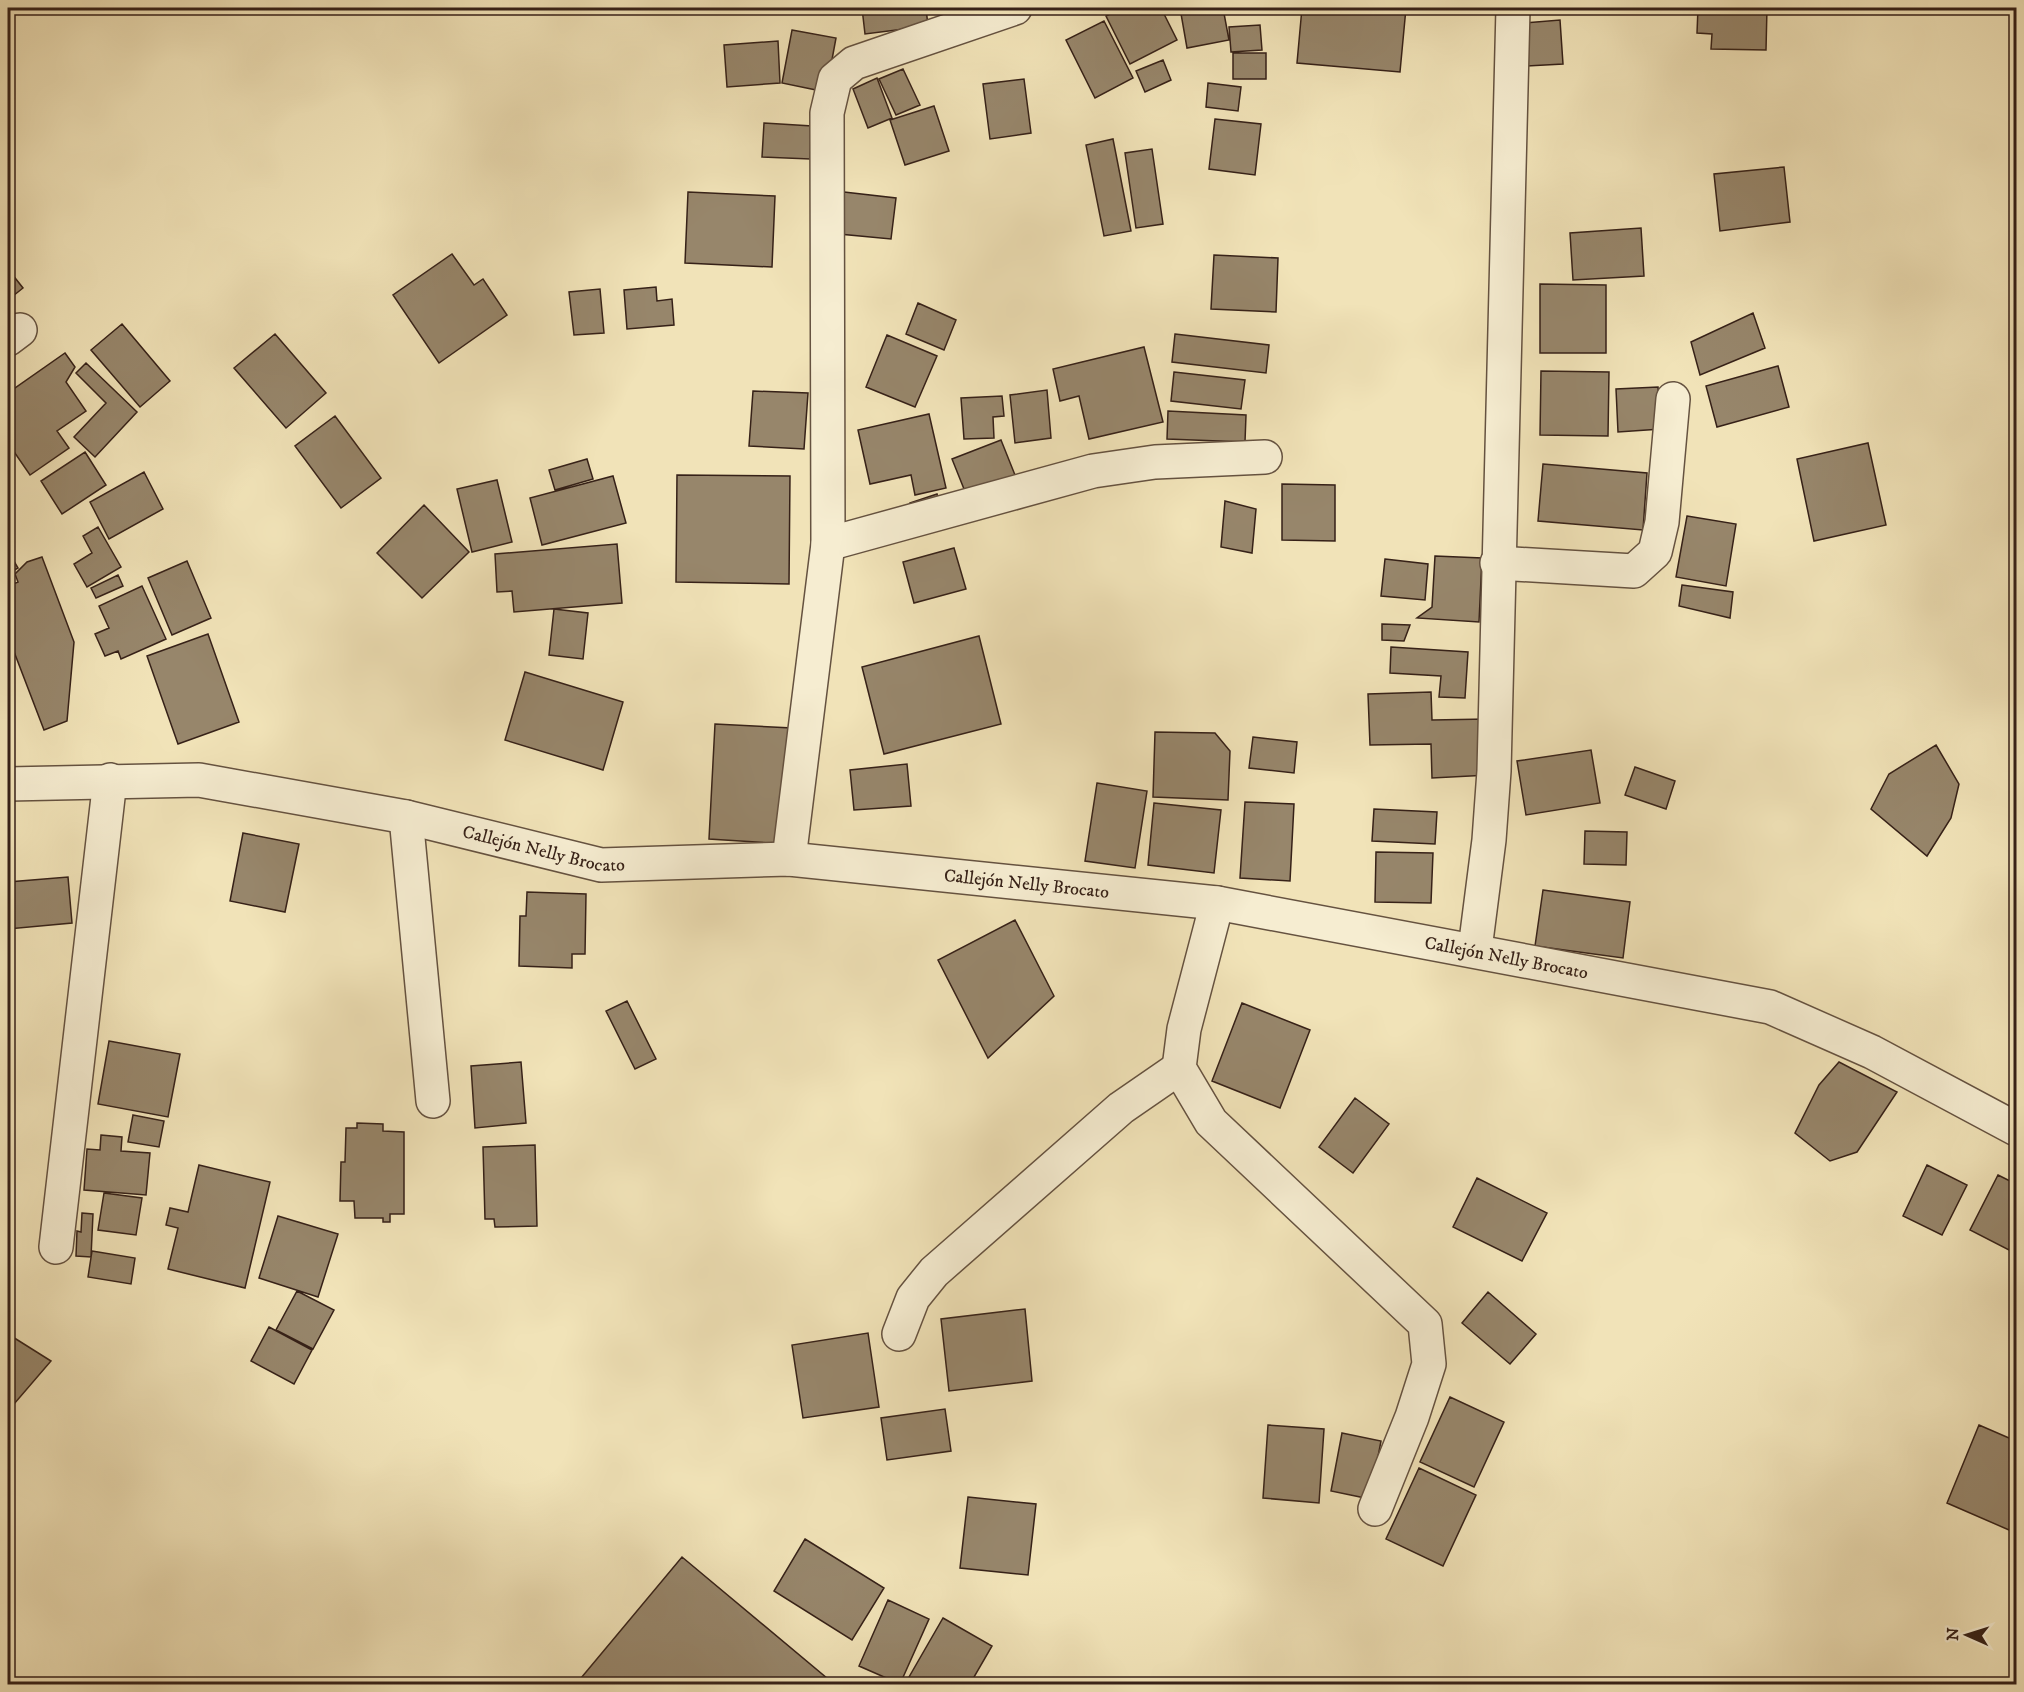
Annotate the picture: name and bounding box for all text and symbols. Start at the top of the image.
street label: Callejón Nelly Brocato [460,821,625,877]
street label: Callejón Nelly Brocato [943,865,1110,904]
street label: Callejón Nelly Brocato [1423,932,1590,985]
north arrow [1937,1605,1997,1665]
text: N [1943,1627,1963,1641]

